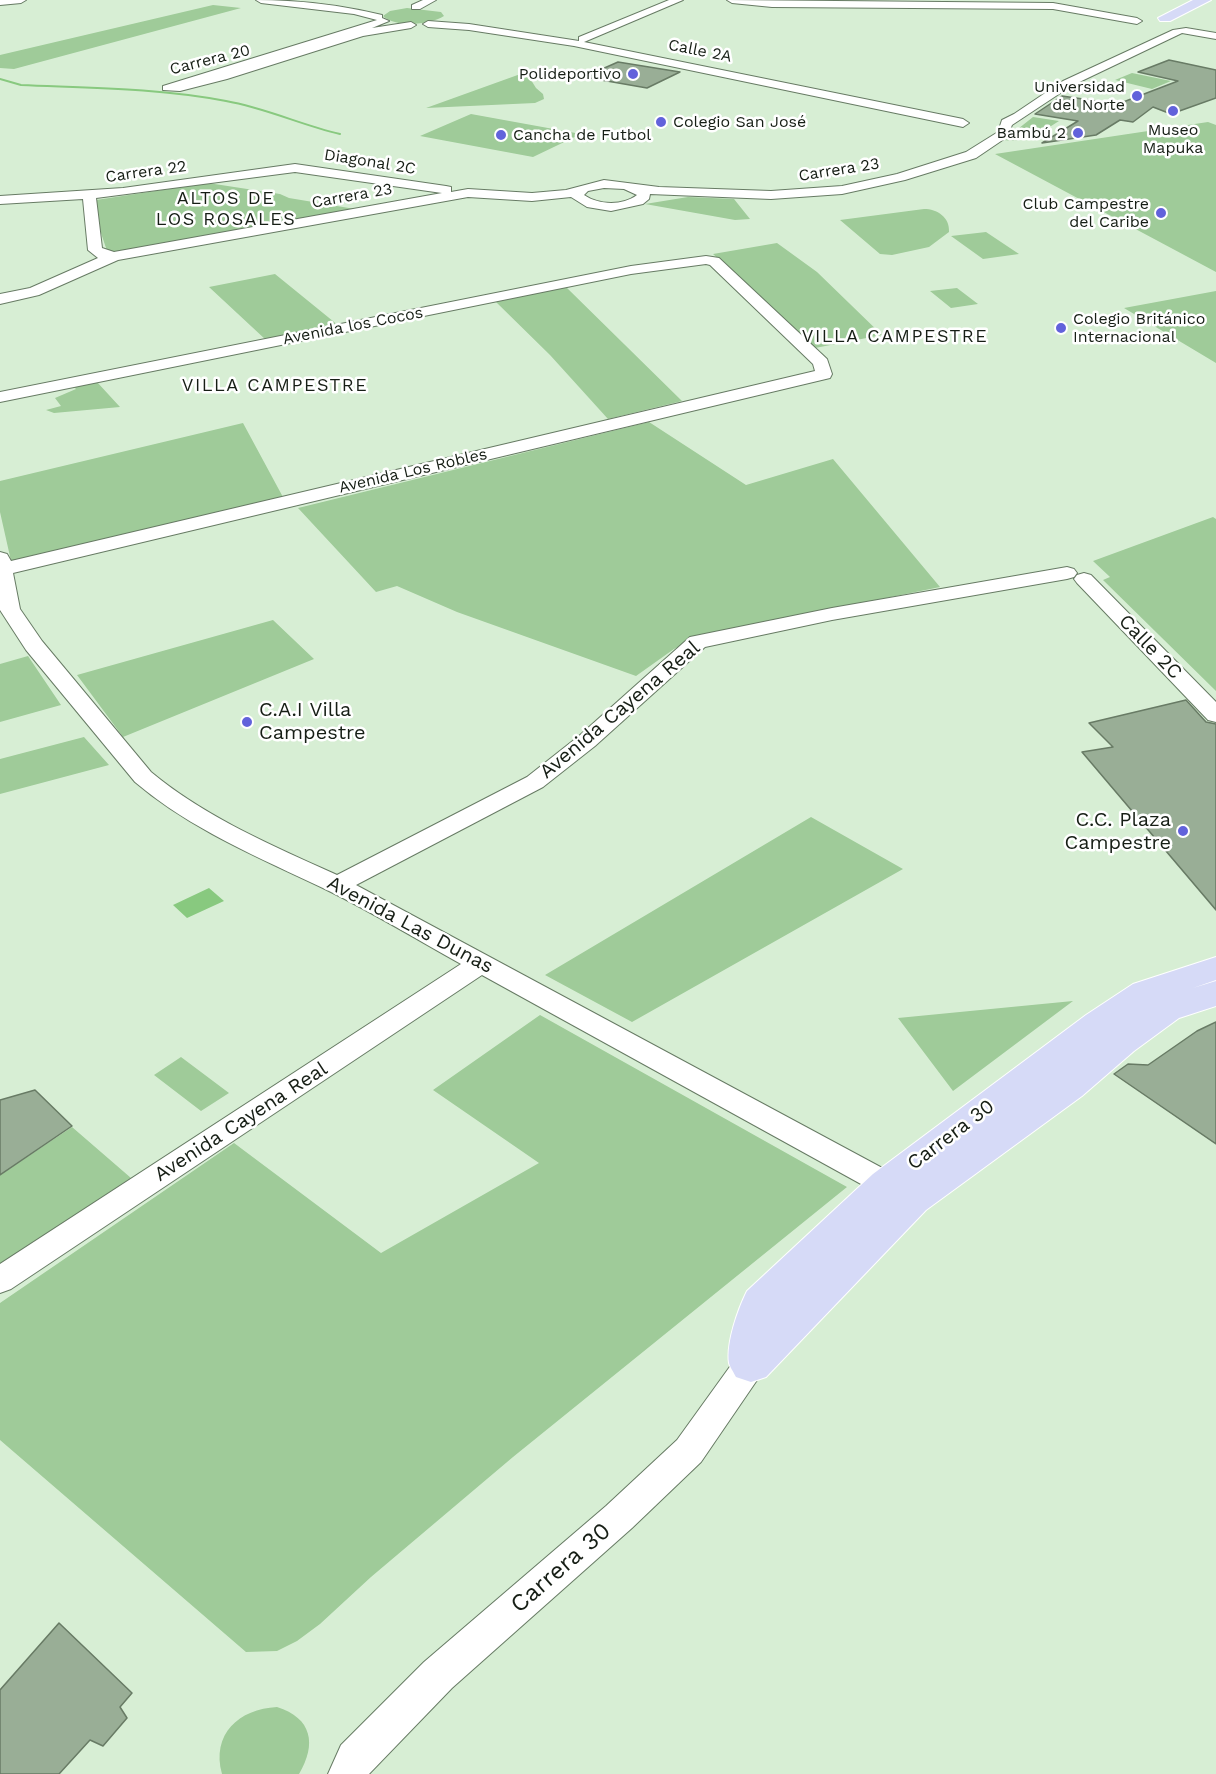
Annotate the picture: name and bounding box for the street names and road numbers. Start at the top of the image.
street label: Calle 2A [667,35,733,67]
street label: Carrera 20 [168,41,252,79]
street label: Diagonal 2C [323,145,417,179]
street label: Carrera 23 [797,154,881,186]
street label: Carrera 22 [104,157,188,187]
street label: Carrera 23 [310,179,394,213]
street label: Avenida los Cocos [281,303,425,349]
street label: Avenida Los Robles [337,445,489,497]
street label: Calle 2C [1113,610,1187,684]
street label: Avenida Cayena Real [535,636,705,784]
street label: Avenida Las Dunas [323,871,497,979]
street label: Avenida Cayena Real [150,1057,332,1187]
street label: Carrera 30 [903,1095,999,1175]
street label: Carrera 30 [505,1517,617,1619]

